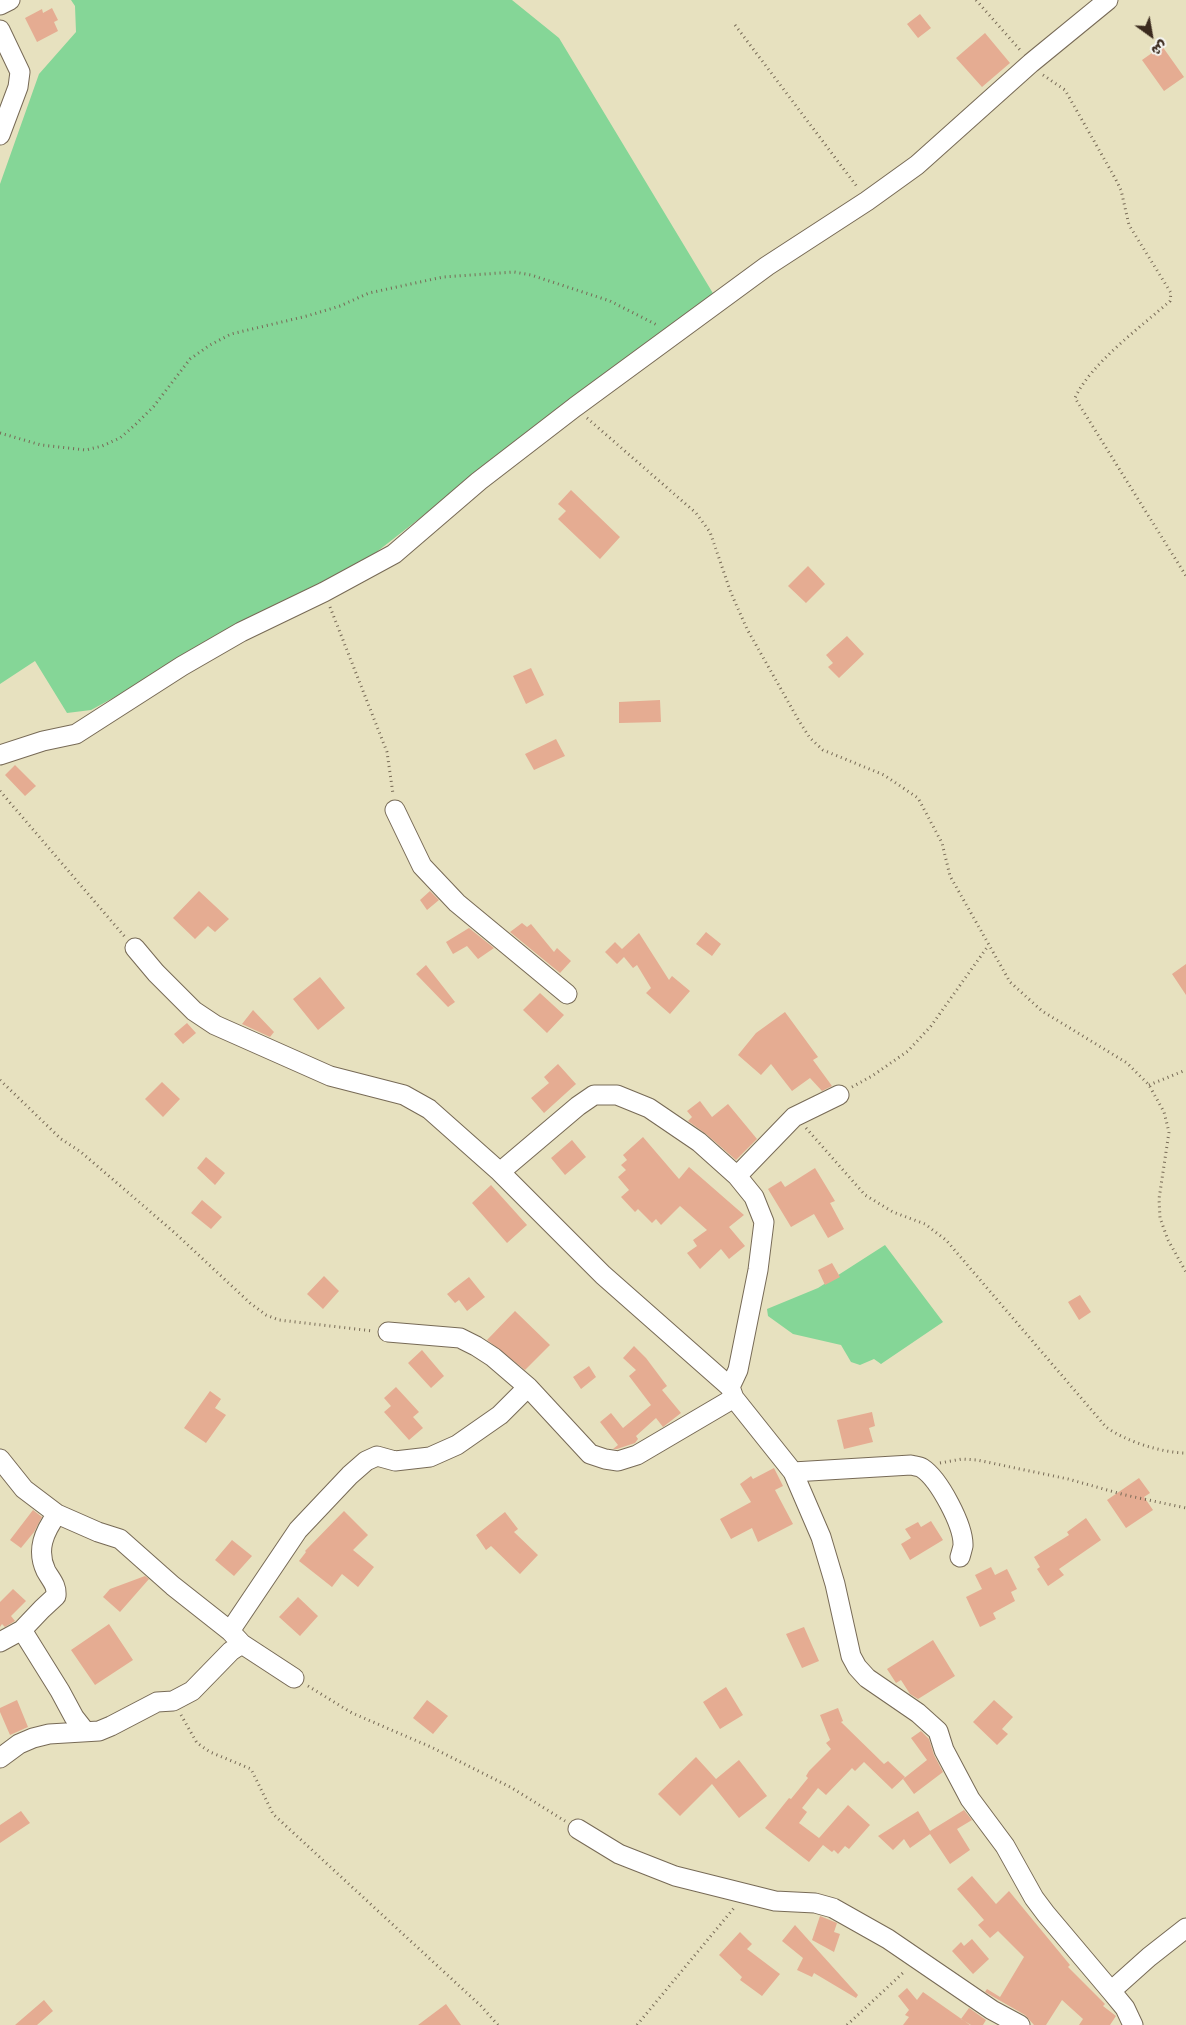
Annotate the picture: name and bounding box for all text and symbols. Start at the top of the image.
north arrow [1126,10,1176,60]
text: ش [1148,37,1170,59]

